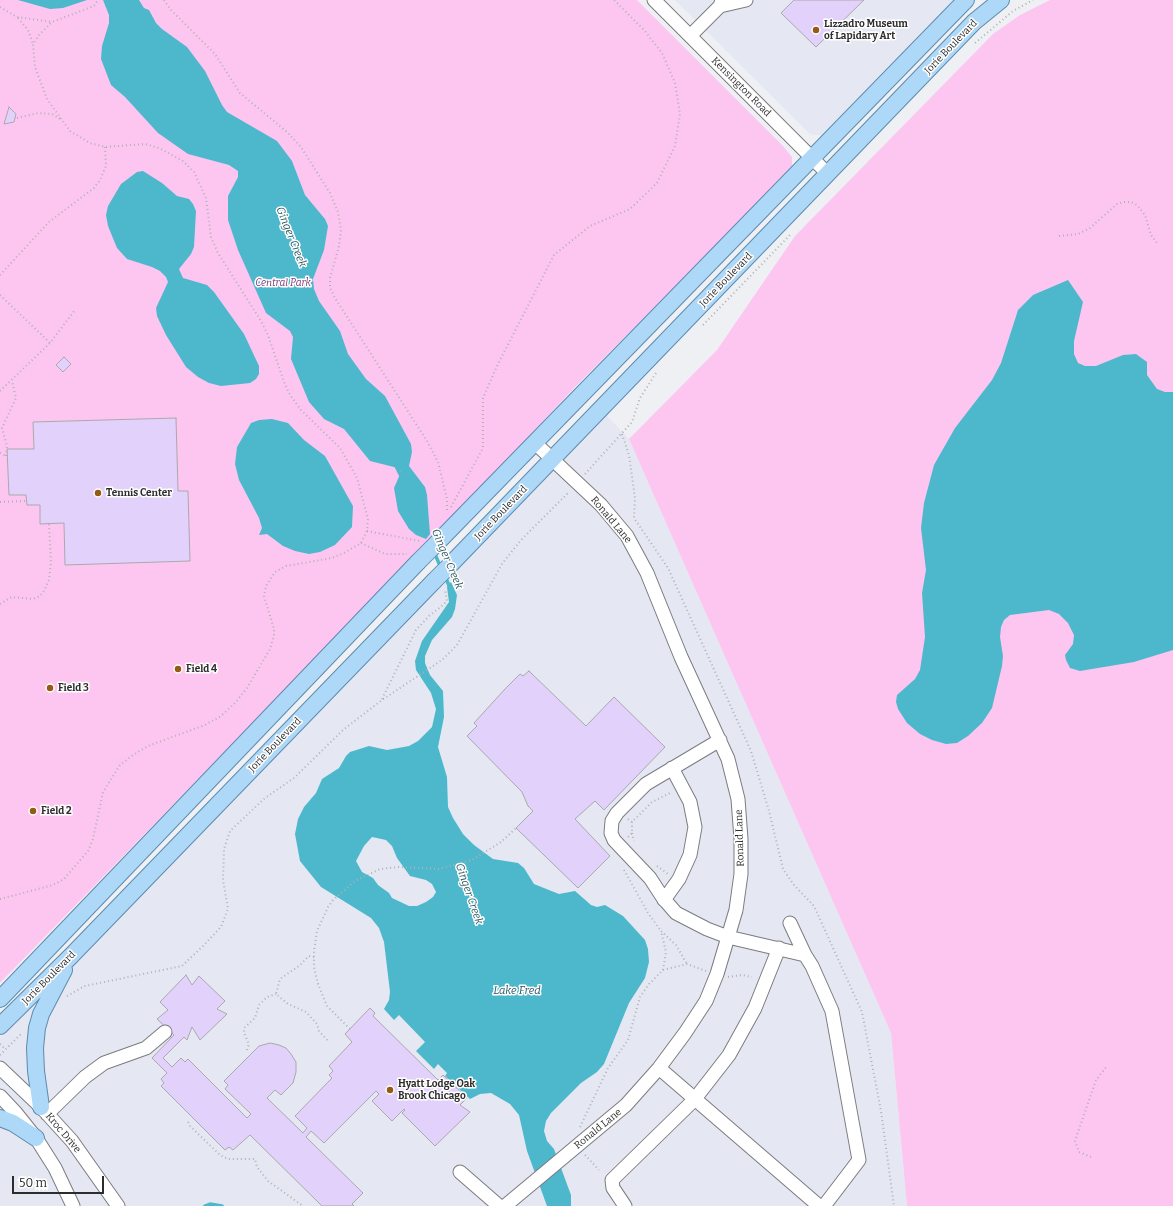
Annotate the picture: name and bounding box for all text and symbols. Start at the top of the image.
street label: Jorie Boulevard [922,17,980,77]
place label: Lizzadro Museum of Lapidary Art [824,18,908,42]
marker: Lizzadro Museum of Lapidary Art [811,25,821,35]
street label: Kensington Road [709,55,773,119]
water label: Ginger Creek [273,205,309,269]
street label: Jorie Boulevard [697,250,755,310]
park label: Central Park [255,277,311,289]
street label: Jorie Boulevard [472,483,530,543]
place label: Tennis Center [106,487,172,499]
marker: Tennis Center [93,488,103,498]
street label: Ronald Lane [588,494,634,546]
water label: Ginger Creek [428,527,466,591]
place label: Field 4 [186,663,217,675]
marker: Field 4 [173,664,183,674]
place label: Field 3 [58,682,89,694]
marker: Field 3 [45,683,55,693]
street label: Jorie Boulevard [246,715,304,775]
place label: Field 2 [41,805,72,817]
marker: Field 2 [28,806,38,816]
street label: Ronald Lane [733,809,747,867]
water label: Ginger Creek [452,862,486,926]
street label: Jorie Boulevard [20,949,78,1007]
water label: Lake Fred [493,984,541,998]
place label: Hyatt Lodge Oak Brook Chicago [398,1078,475,1102]
marker: Hyatt Lodge Oak Brook Chicago [385,1085,395,1095]
street label: Ronald Lane [572,1106,624,1152]
street label: Kroc Drive [43,1111,83,1155]
scale bar [14,1168,106,1194]
text: 50 m [19,1176,47,1190]

